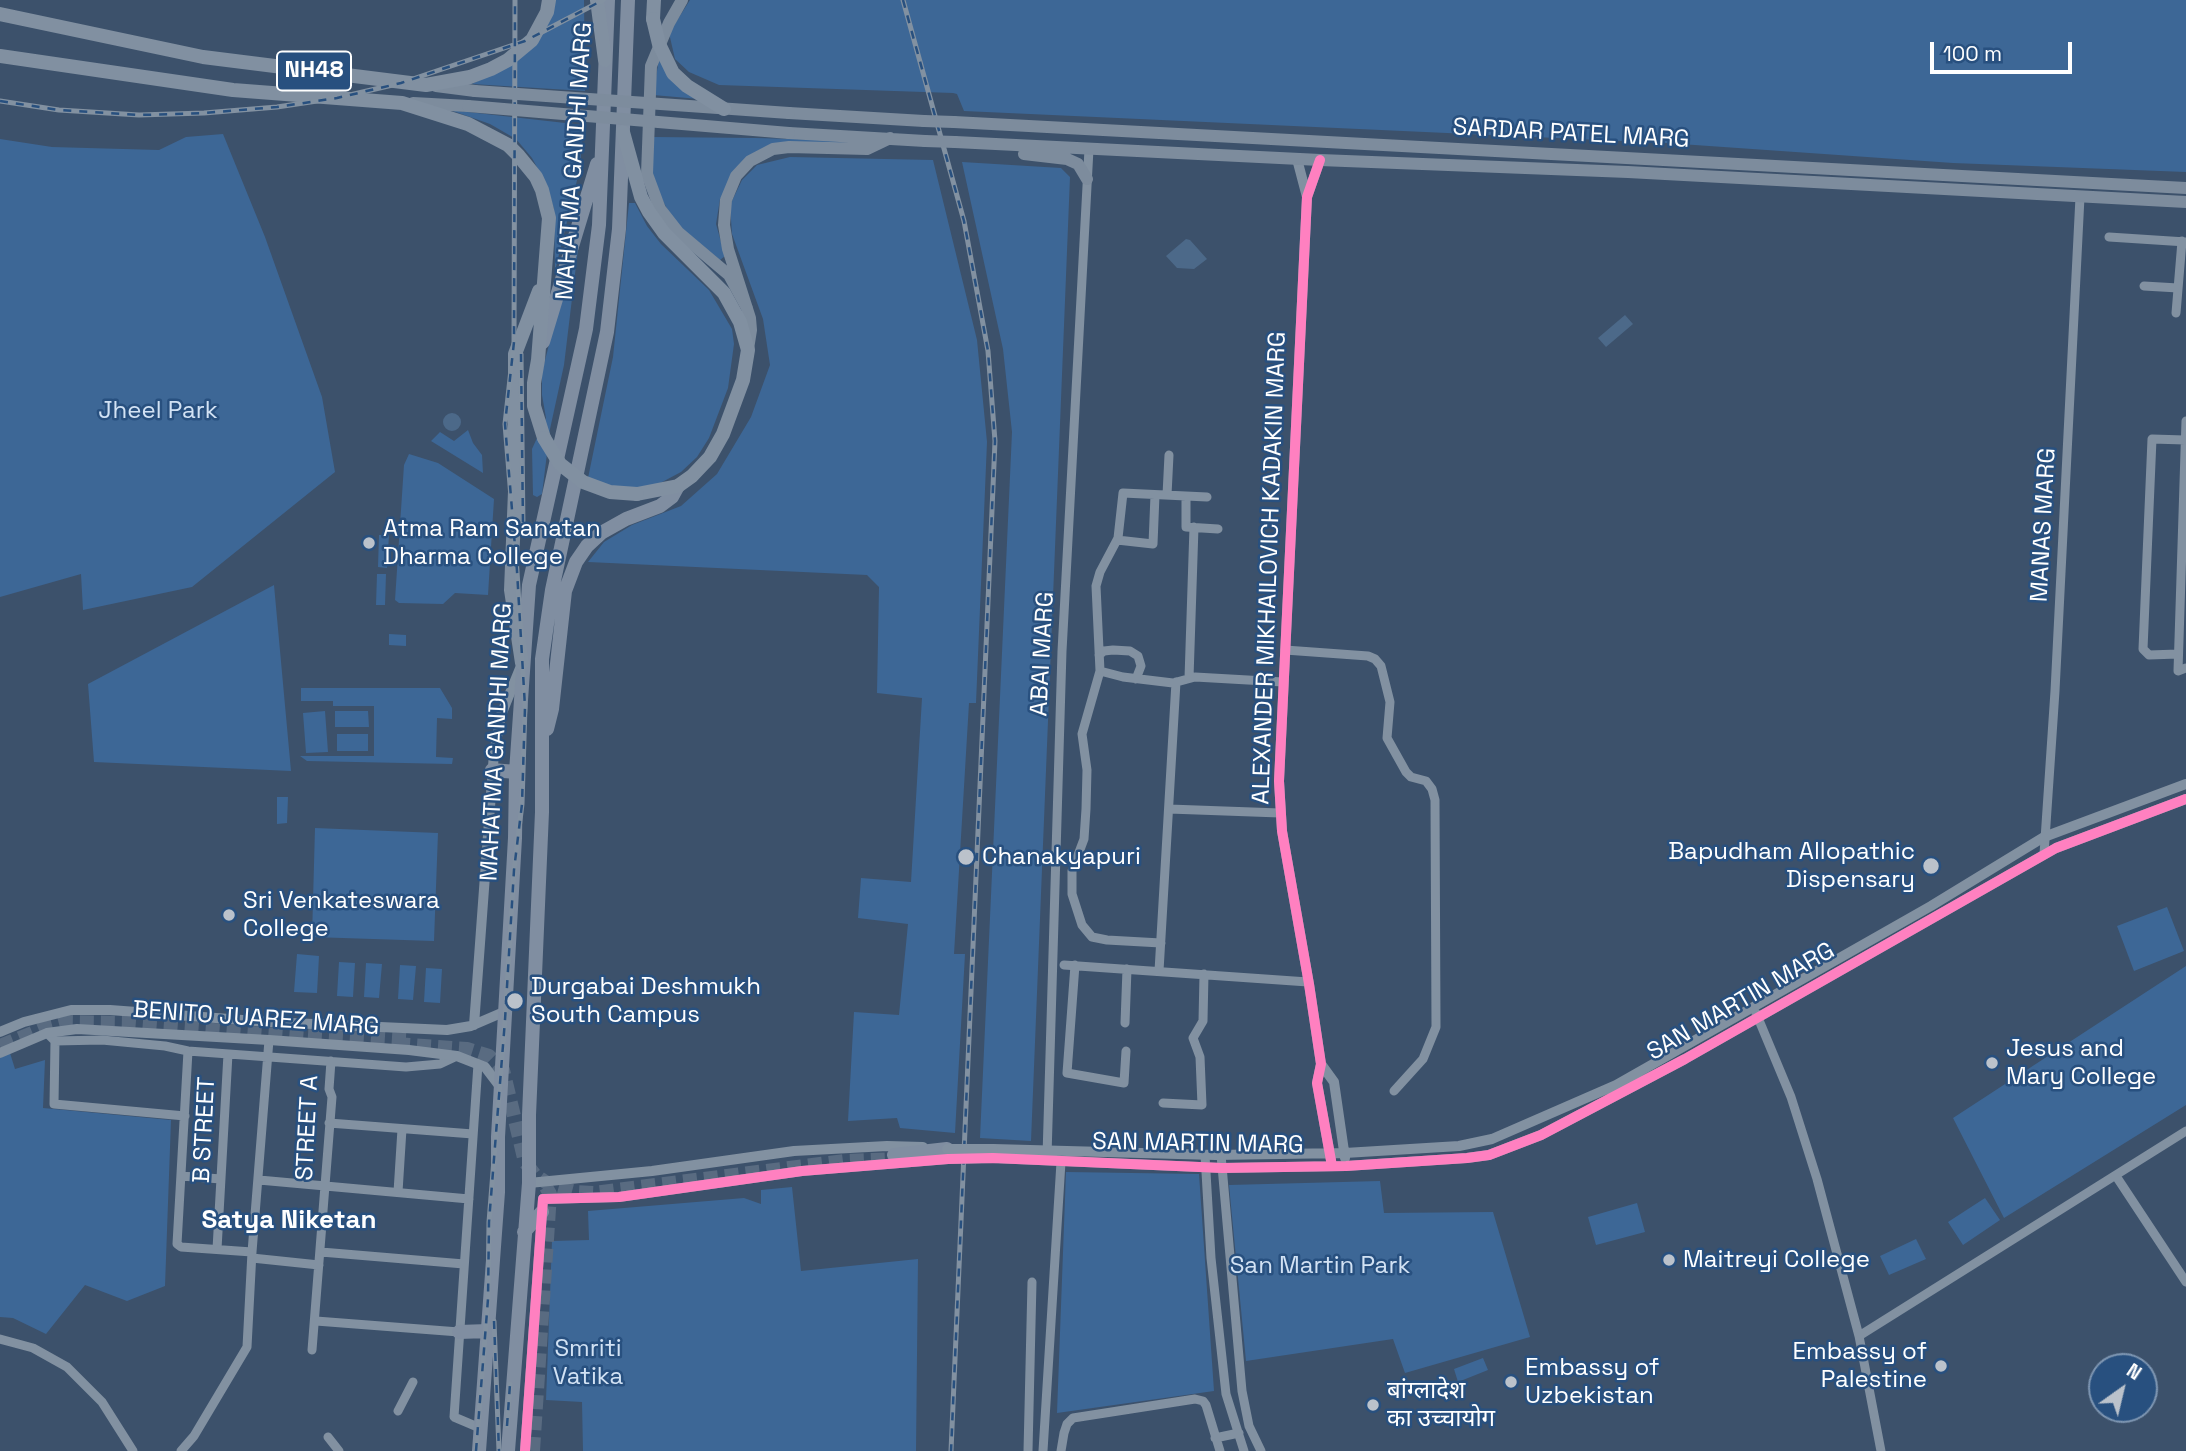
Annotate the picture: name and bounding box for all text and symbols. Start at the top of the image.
street label: MAHATMA GANDHI MARG [551,21,599,301]
scale bar [1934,28,2076,72]
text: 100 m [1943,40,2002,67]
road number: NH48 [277,52,351,90]
street label: SARDAR PATEL MARG [1452,113,1690,155]
street label: ALEXANDER MIKHAILOVICH KADAKIN MARG [1247,331,1293,805]
park label: Jheel Park [98,397,218,425]
street label: MANAS MARG [2026,447,2062,603]
place label: Atma Ram Sanatan Dharma College [383,515,601,571]
marker: Atma Ram Sanatan Dharma College [361,535,377,551]
street label: ABAI MARG [1025,591,1061,717]
street label: MAHATMA GANDHI MARG [475,602,519,882]
place label: Bapudham Allopathic Dispensary [1668,838,1915,894]
place label: Chanakyapuri [982,843,1141,871]
marker: Chanakyapuri [956,847,976,867]
marker: Bapudham Allopathic Dispensary [1921,856,1941,876]
place label: Sri Venkateswara College [243,887,440,943]
marker: Sri Venkateswara College [221,907,237,923]
street label: SAN MARTIN MARG [1642,937,1840,1067]
place label: Durgabai Deshmukh South Campus [531,973,761,1029]
marker: Durgabai Deshmukh South Campus [505,991,525,1011]
street label: BENITO JUAREZ MARG [132,996,380,1042]
place label: Jesus and Mary College [2006,1035,2156,1091]
marker: Jesus and Mary College [1984,1055,2000,1071]
street label: STREET A [291,1074,325,1182]
street label: B STREET [188,1076,222,1184]
street label: SAN MARTIN MARG [1092,1128,1304,1160]
district label: Satya Niketan [201,1205,377,1237]
place label: Maitreyi College [1683,1246,1870,1274]
park label: San Martin Park [1230,1252,1410,1280]
marker: Maitreyi College [1661,1252,1677,1268]
park label: Smriti Vatika [553,1335,623,1391]
place label: Embassy of Palestine [1793,1338,1927,1394]
north arrow [2088,1353,2158,1423]
place label: Embassy of Uzbekistan [1525,1354,1659,1410]
marker: Embassy of Palestine [1933,1358,1949,1374]
text: N [2122,1358,2146,1386]
marker: Embassy of Uzbekistan [1503,1374,1519,1390]
place label: बांग्लादेश का उच्चायोग [1387,1377,1495,1433]
marker: बांग्लादेश का उच्चायोग [1365,1397,1381,1413]

